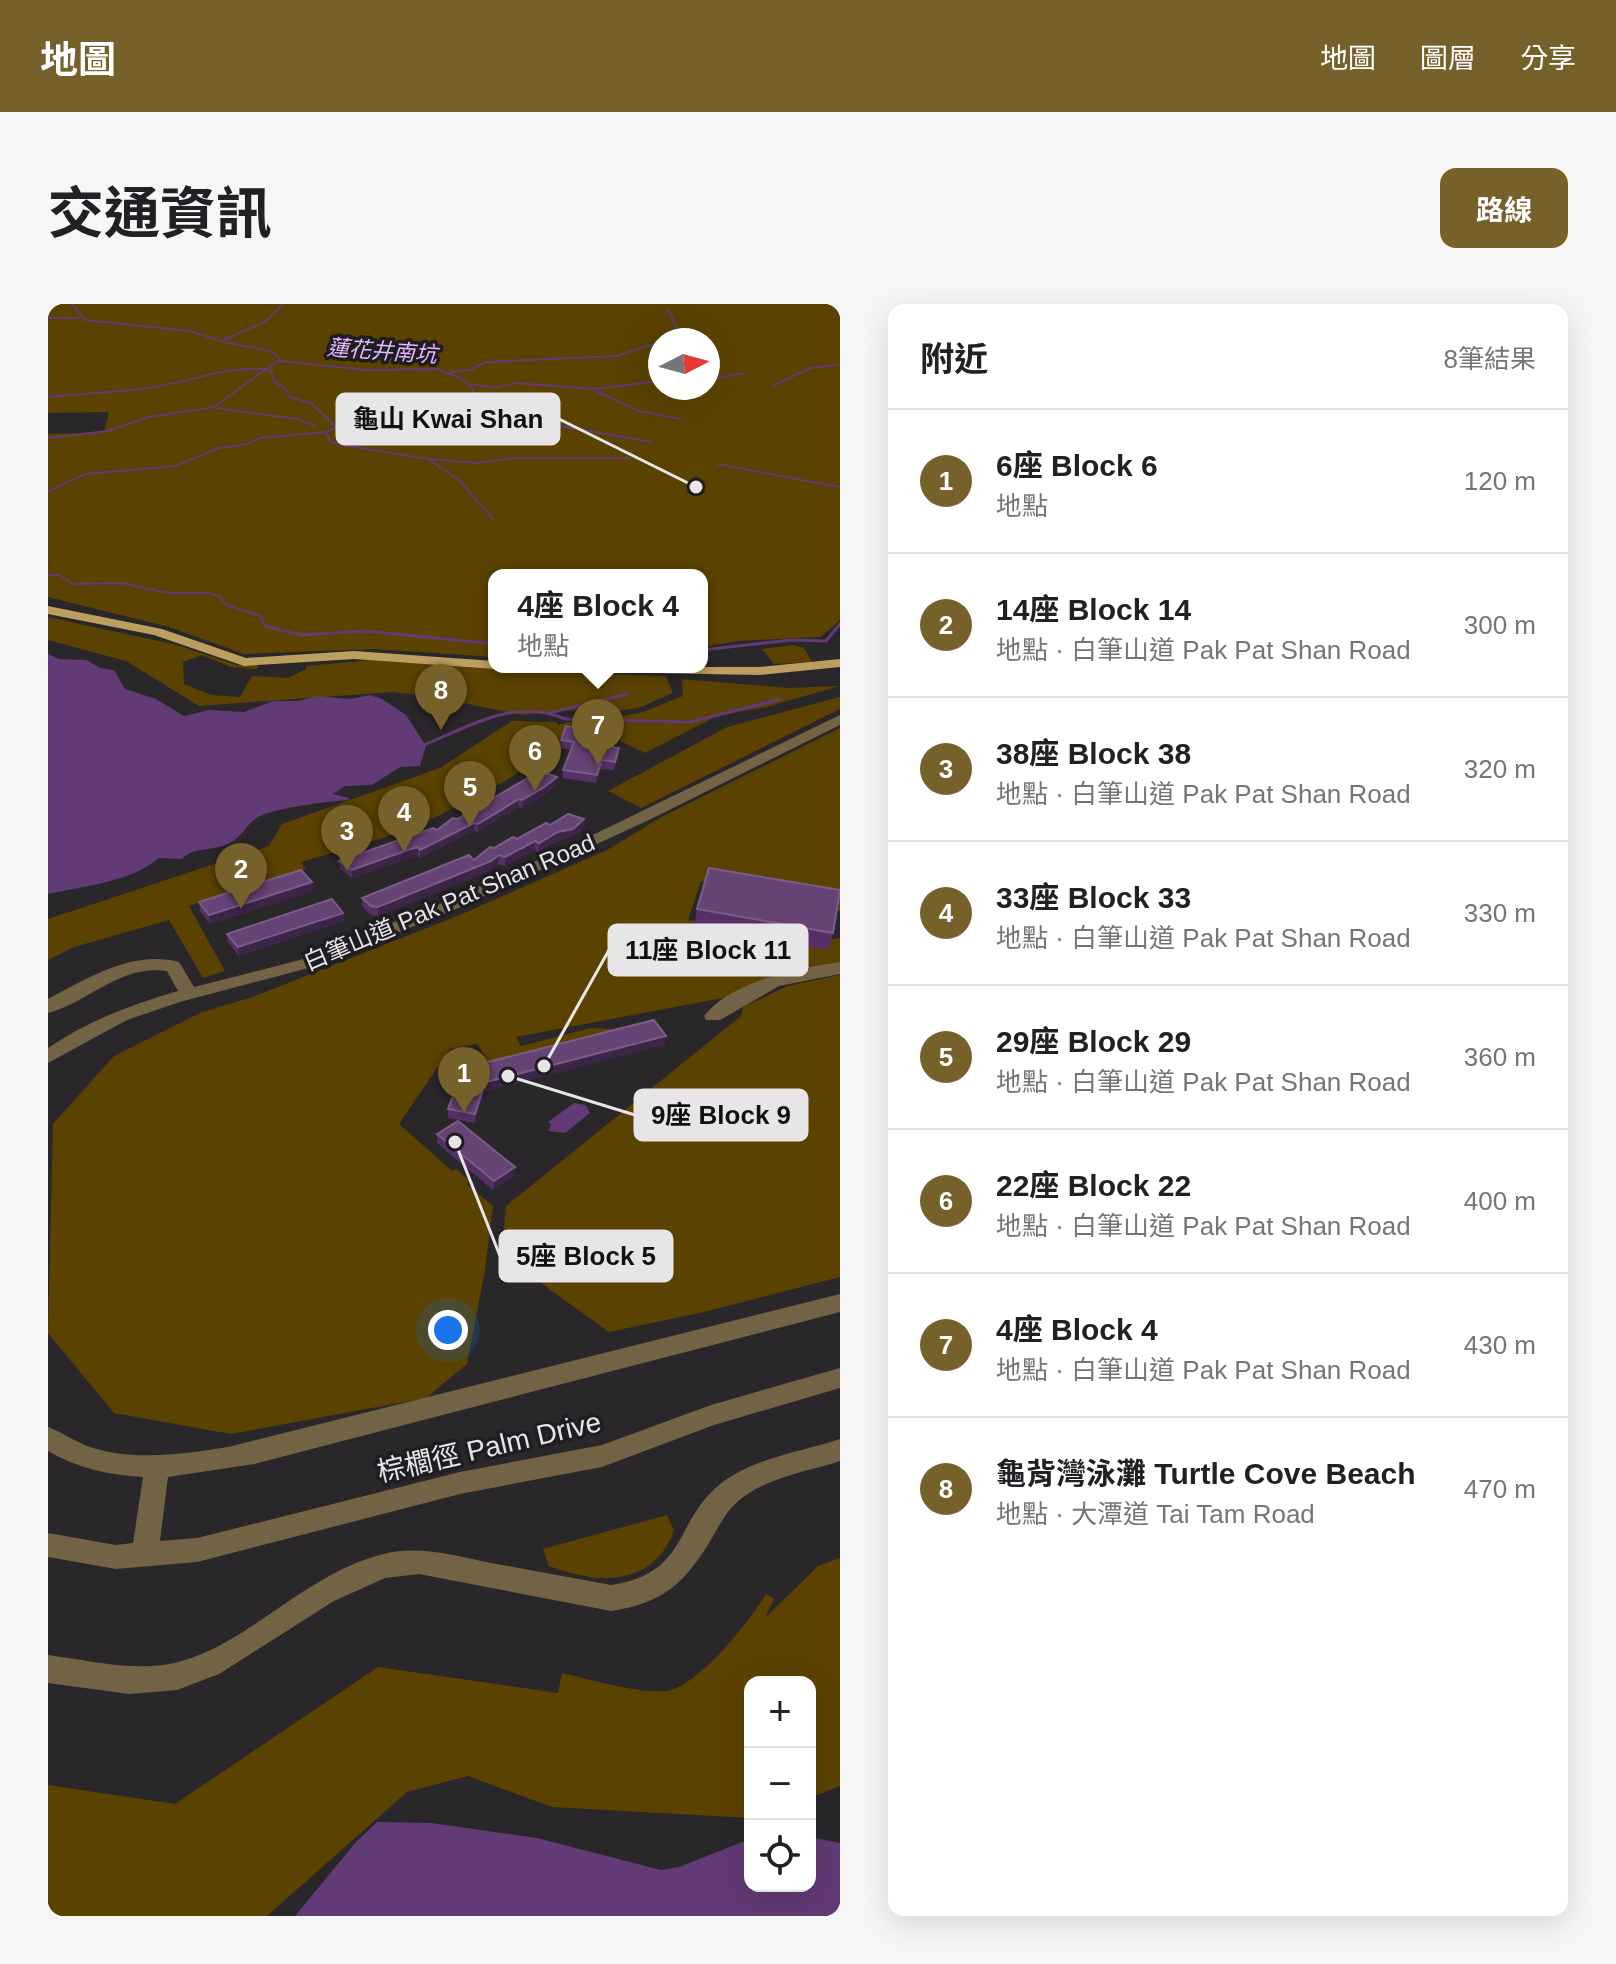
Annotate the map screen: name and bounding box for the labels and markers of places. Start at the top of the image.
callout: 龜山 Kwai Shan [337,394,559,444]
pin: 8 [415,664,467,730]
pin: 7 [572,699,624,765]
pin: 6 [509,725,561,791]
pin: 5 [444,761,496,827]
pin: 4 [378,786,430,852]
pin: 3 [321,805,373,871]
pin: 2 [215,843,267,909]
callout: 11座 Block 11 [609,925,807,975]
pin: 1 [438,1047,490,1113]
callout: 9座 Block 9 [635,1090,807,1140]
callout: 5座 Block 5 [500,1231,672,1281]

